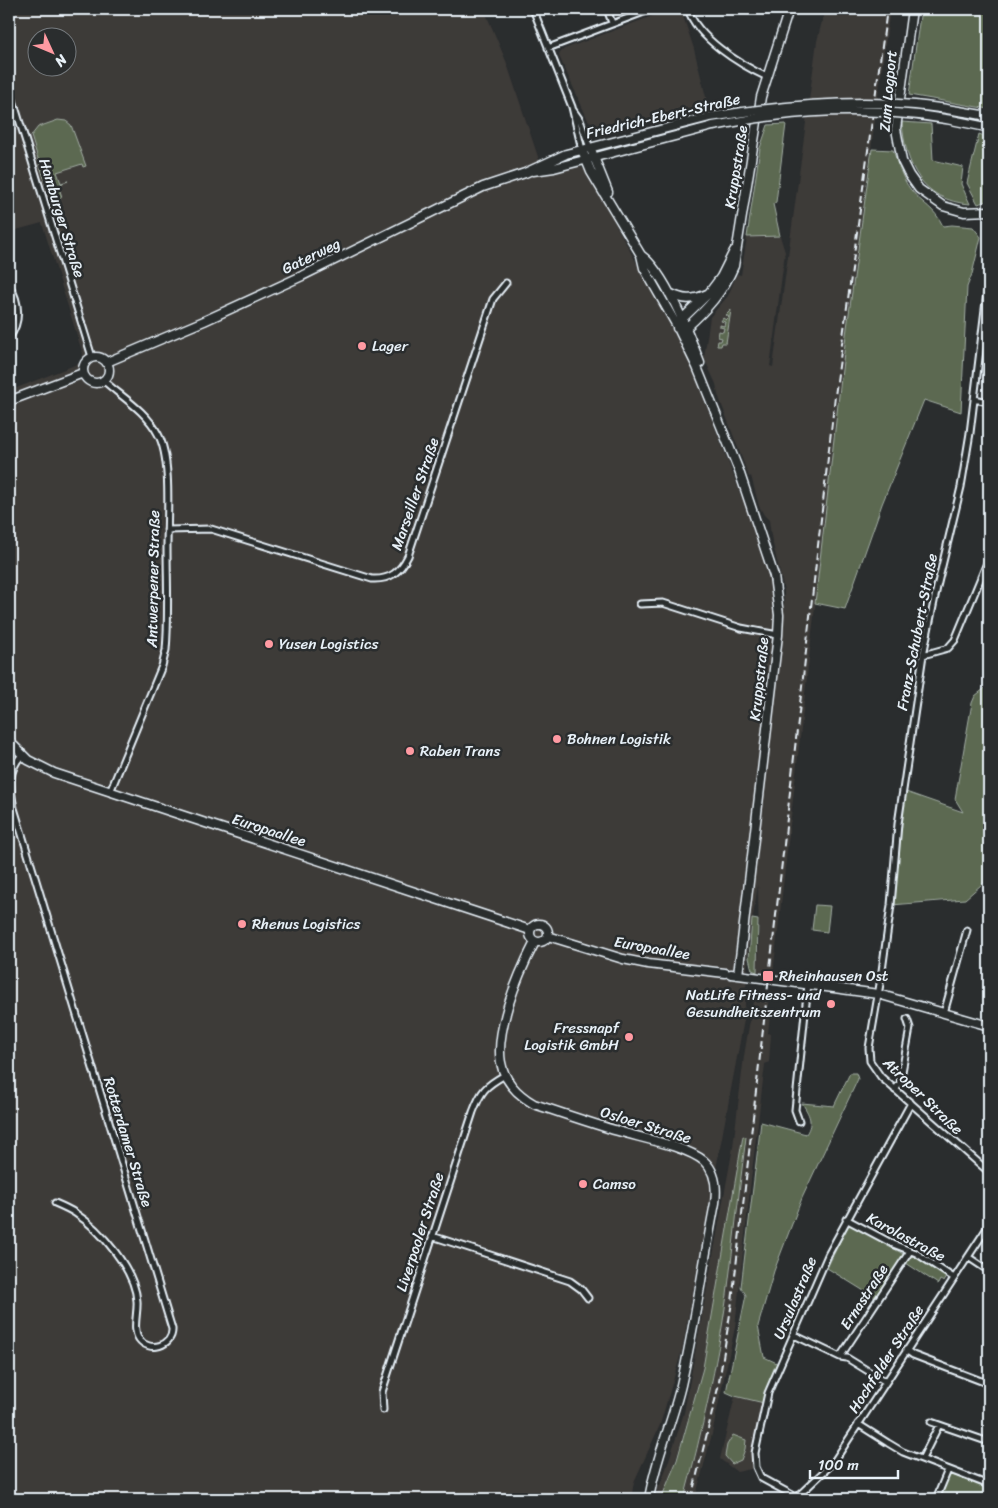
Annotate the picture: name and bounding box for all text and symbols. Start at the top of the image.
north arrow [28,28,78,78]
text: N [48,48,74,73]
street label: Zum Logport [871,49,905,133]
street label: Friedrich-Ebert-Straße [583,86,743,146]
street label: Kruppstraße [717,124,755,210]
street label: Hamburger Straße [31,155,93,281]
street label: Gaterweg [277,230,345,281]
place label: Lager [372,333,409,359]
marker: Lager [356,340,368,352]
street label: Marseiller Straße [384,434,446,554]
street label: Antwerpener Straße [139,510,167,649]
street label: Franz-Schubert-Straße [889,551,945,713]
place label: Yusen Logistics [279,631,378,657]
street label: Kruppstraße [742,636,776,722]
marker: Yusen Logistics [263,638,275,650]
place label: Bohnen Logistik [567,726,672,752]
marker: Bohnen Logistik [551,733,563,745]
place label: Raben Trans [420,738,500,764]
marker: Raben Trans [404,745,416,757]
street label: Europaallee [229,806,309,854]
place label: Rhenus Logistics [252,911,360,937]
marker: Rhenus Logistics [236,918,248,930]
street label: Europaallee [612,929,692,967]
place label: Rheinhausen Ost [779,963,889,989]
marker: Rheinhausen Ost [761,969,775,983]
place label: NatLife Fitness- und Gesundheitszentrum [686,982,822,1025]
marker: NatLife Fitness- und Gesundheitszentrum [825,998,837,1010]
place label: Fressnapf Logistik GmbH [524,1015,620,1058]
marker: Fressnapf Logistik GmbH [623,1031,635,1043]
street label: Atroper Straße [876,1050,969,1142]
street label: Rotterdamer Straße [96,1074,160,1210]
street label: Osloer Straße [597,1099,695,1151]
street label: Liverpooler Straße [388,1169,452,1295]
place label: Camso [593,1171,636,1197]
marker: Camso [577,1178,589,1190]
street label: Karolastraße [862,1205,951,1269]
street label: Ursulastraße [766,1252,824,1344]
street label: Ernastraße [833,1259,895,1335]
street label: Hochfelder Straße [841,1299,931,1418]
scale bar [810,1448,898,1480]
text: 100 m [818,1452,859,1478]

